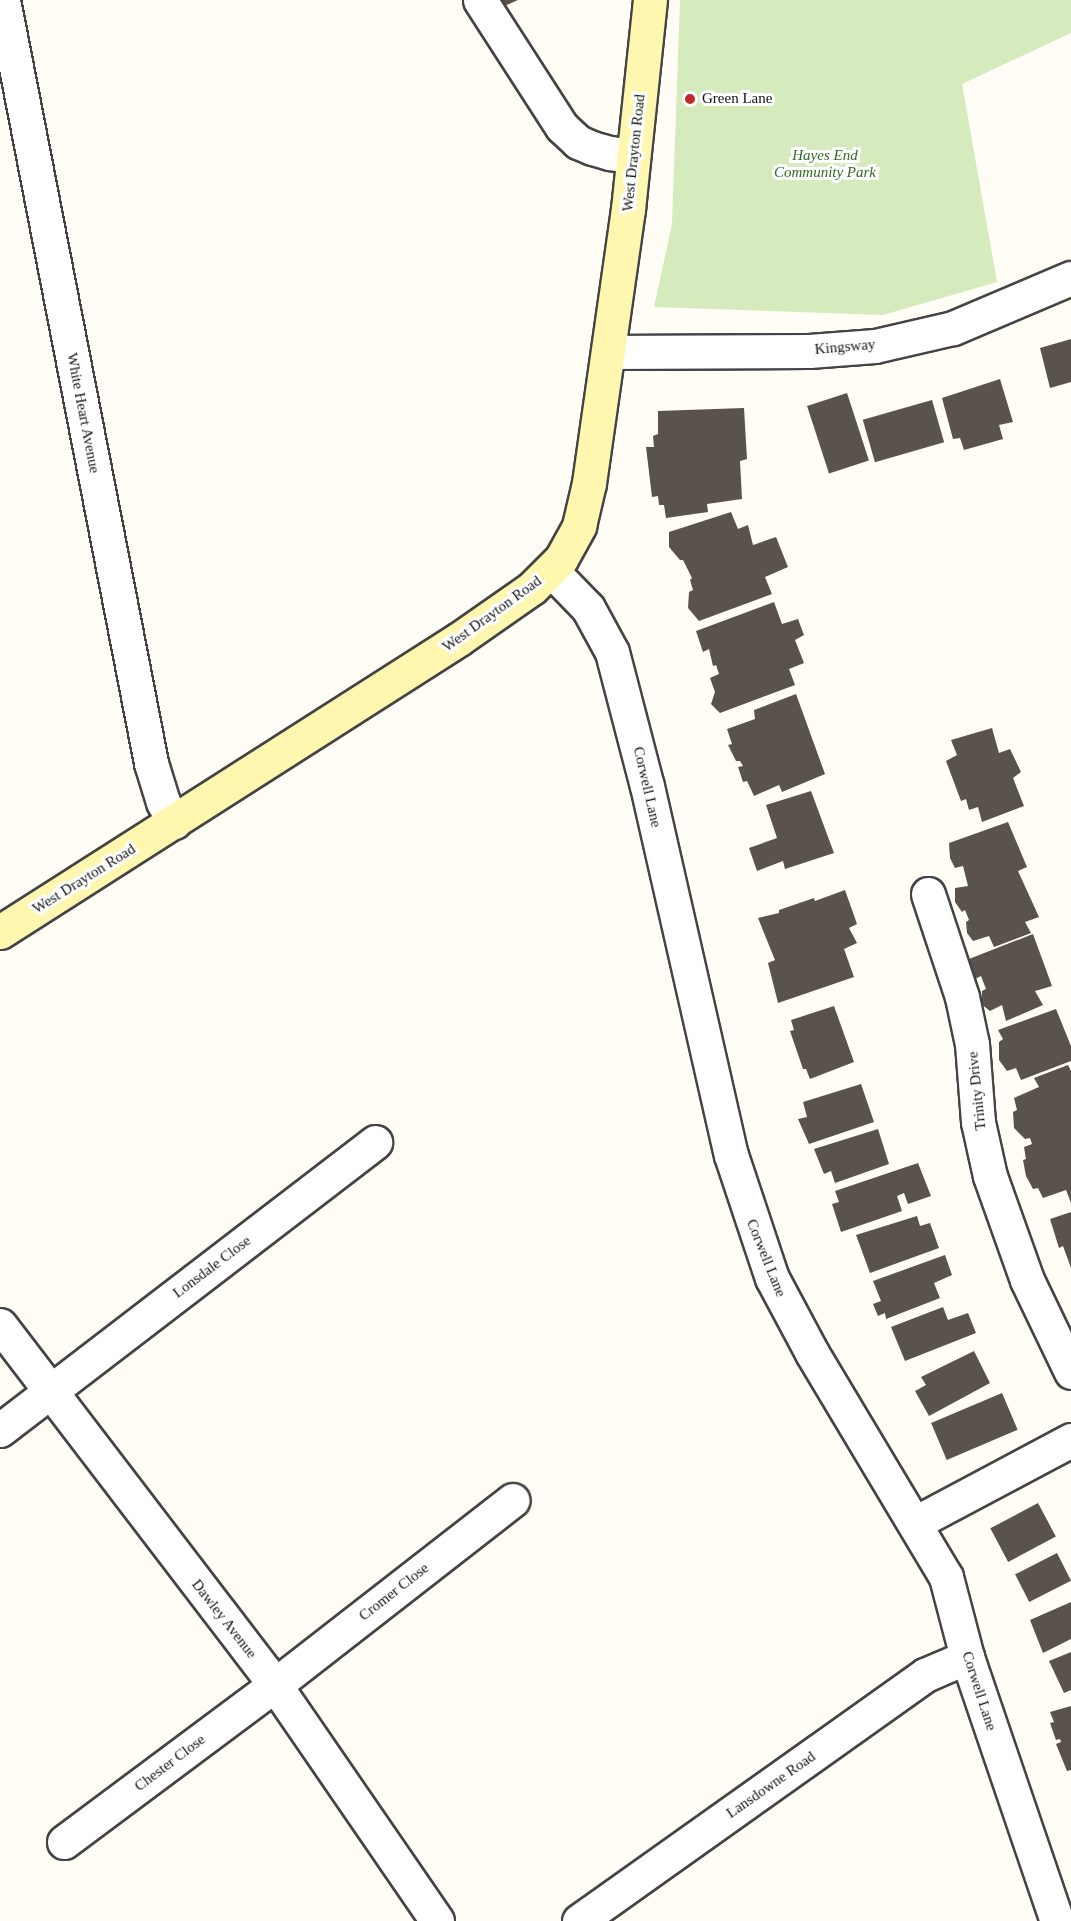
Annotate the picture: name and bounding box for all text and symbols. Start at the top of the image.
place label: Green Lane [702,90,772,108]
marker: Green Lane [683,92,697,106]
street label: West Drayton Road [619,93,649,213]
park label: Hayes End Community Park [774,146,876,181]
street label: Kingsway [814,335,876,359]
street label: White Heart Avenue [62,351,104,475]
street label: West Drayton Road [439,572,545,656]
street label: Corwell Lane [629,745,665,829]
street label: West Drayton Road [29,840,139,918]
street label: Trinity Drive [964,1051,990,1131]
street label: Corwell Lane [742,1217,790,1299]
street label: Lonsdale Close [169,1232,255,1302]
street label: Cromer Close [355,1559,433,1625]
street label: Dawley Avenue [187,1576,261,1662]
street label: Corwell Lane [958,1649,1000,1733]
street label: Chester Close [131,1731,209,1795]
street label: Lansdowne Road [723,1748,819,1822]

